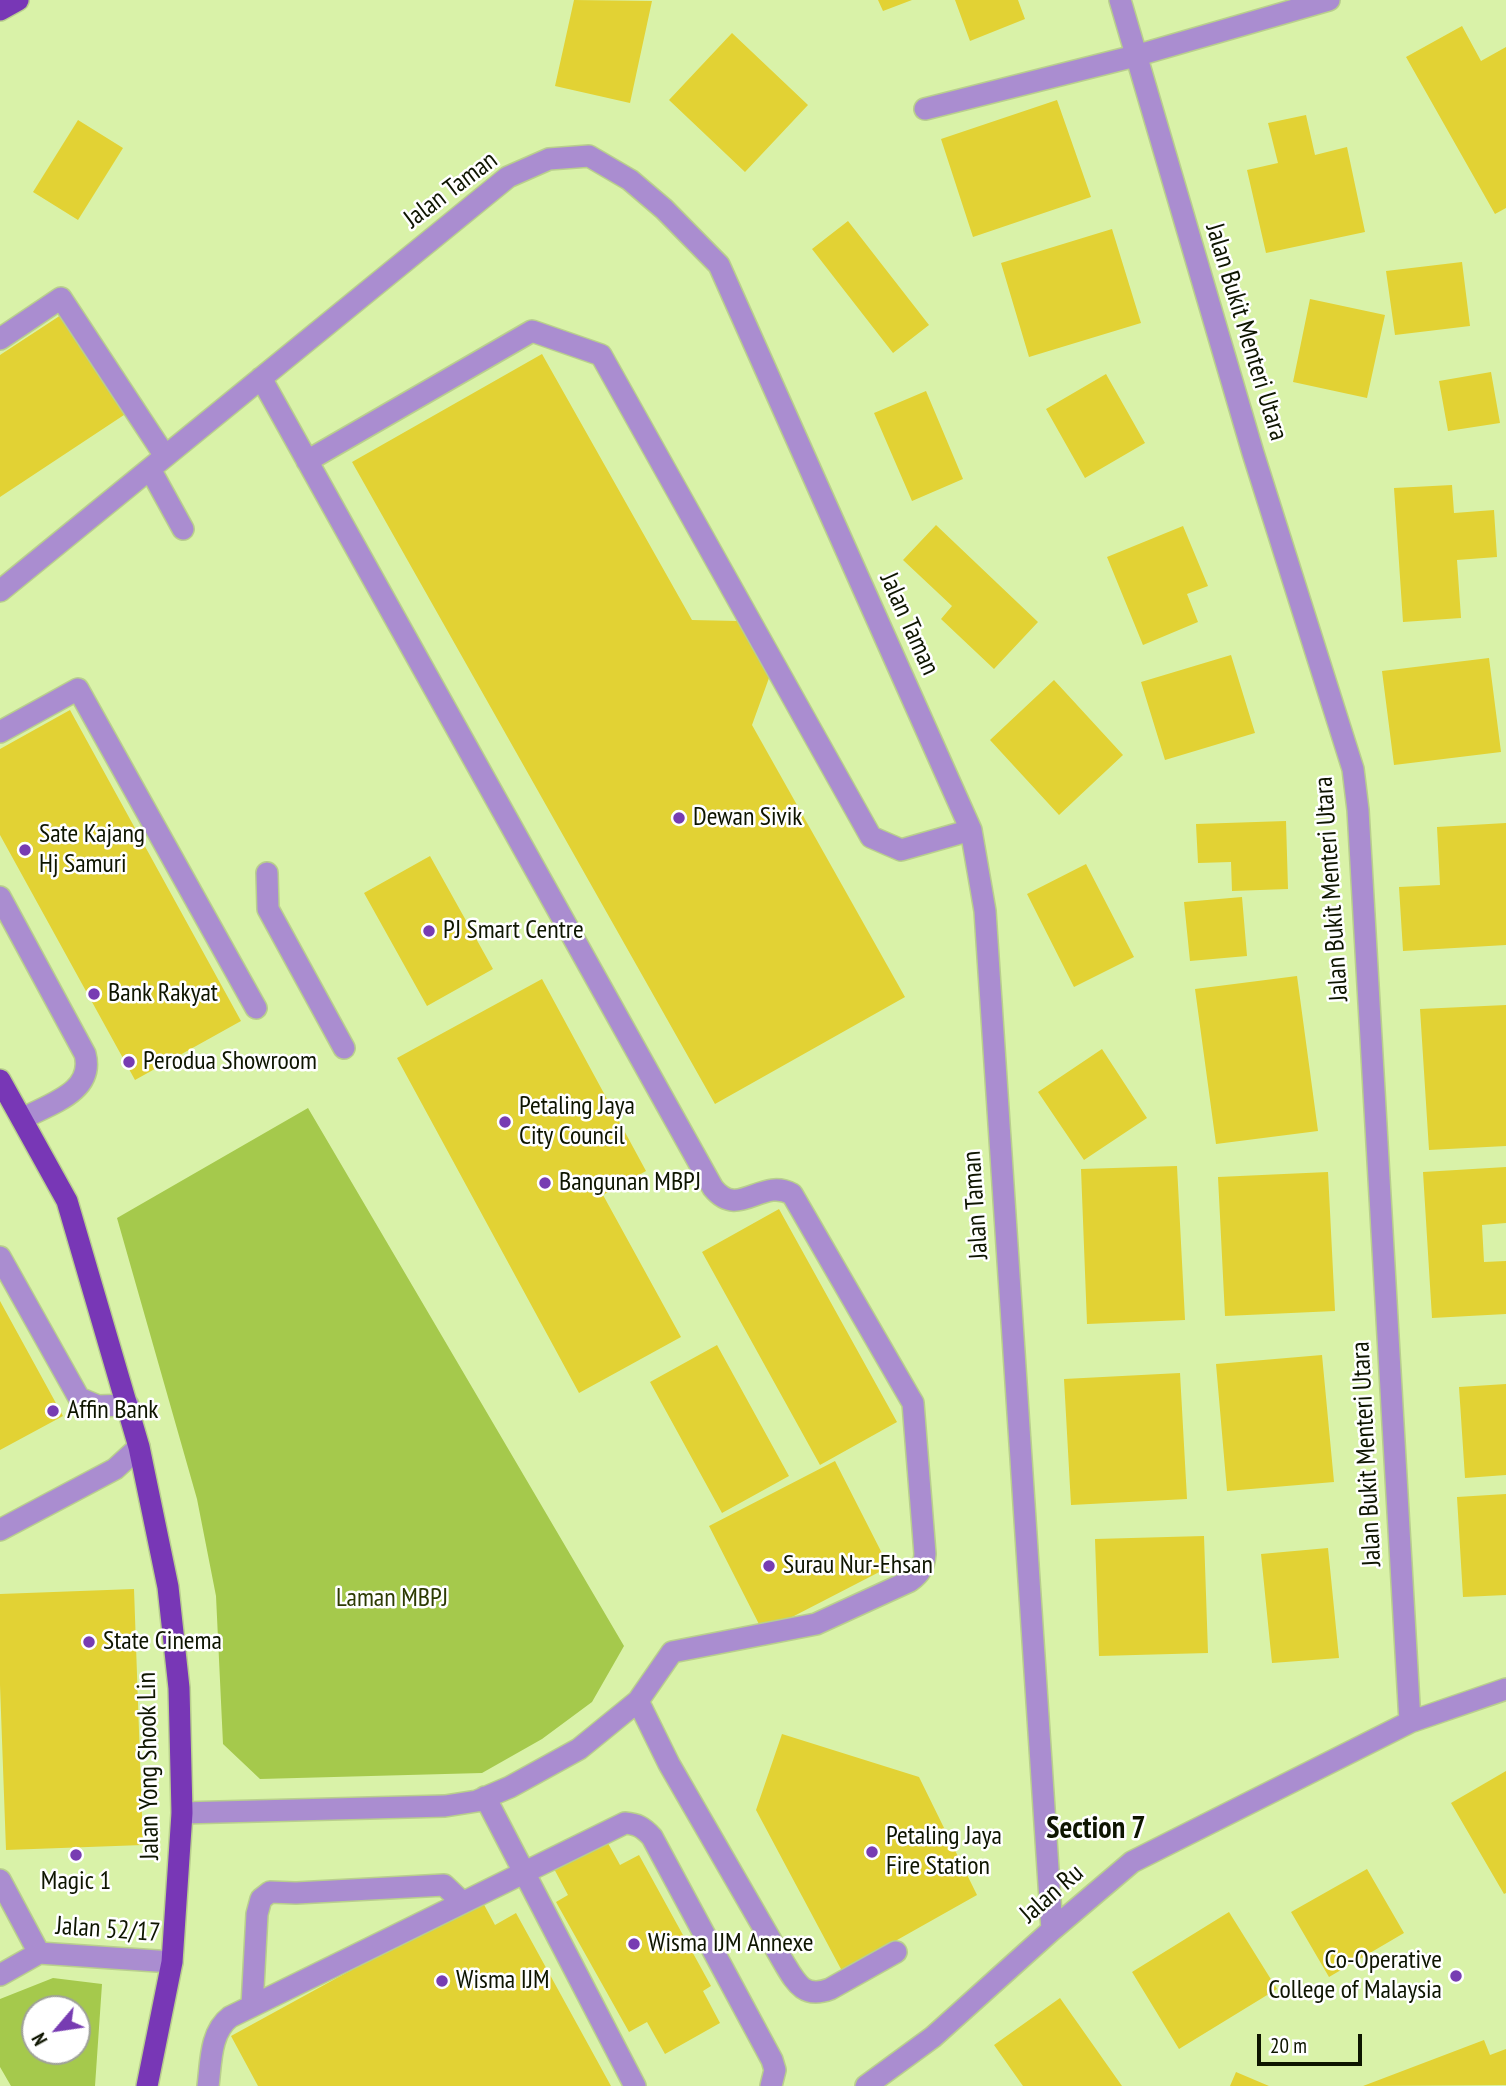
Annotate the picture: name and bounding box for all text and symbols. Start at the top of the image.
street label: Jalan Taman [398,145,504,235]
street label: Jalan Bukit Menteri Utara [1198,220,1294,444]
street label: Jalan Taman [873,568,945,680]
street label: Jalan Bukit Menteri Utara [1309,776,1355,1002]
place label: Dewan Sivik [693,802,802,834]
marker: Dewan Sivik [671,810,687,826]
place label: Sate Kajang Hj Samuri [39,819,145,880]
marker: Sate Kajang Hj Samuri [17,842,33,858]
place label: PJ Smart Centre [443,915,584,947]
marker: PJ Smart Centre [421,923,437,939]
place label: Bank Rakyat [108,978,218,1010]
marker: Bank Rakyat [86,986,102,1002]
place label: Perodua Showroom [143,1046,317,1078]
marker: Perodua Showroom [121,1054,137,1070]
place label: Petaling Jaya City Council [519,1091,635,1152]
marker: Petaling Jaya City Council [497,1114,513,1130]
street label: Jalan Taman [957,1150,995,1260]
place label: Bangunan MBPJ [559,1167,701,1199]
marker: Bangunan MBPJ [537,1175,553,1191]
street label: Jalan Bukit Menteri Utara [1346,1341,1388,1567]
place label: Affin Bank [67,1395,158,1427]
marker: Affin Bank [45,1403,61,1419]
place label: Surau Nur-Ehsan [783,1550,933,1582]
marker: Surau Nur-Ehsan [761,1558,777,1574]
park label: Laman MBPJ [336,1583,448,1615]
place label: State Cinema [103,1626,222,1658]
marker: State Cinema [81,1634,97,1650]
street label: Jalan Yong Shook Lin [132,1672,166,1860]
district label: Section 7 [1046,1811,1146,1847]
place label: Petaling Jaya Fire Station [886,1821,1002,1882]
marker: Petaling Jaya Fire Station [864,1844,880,1860]
marker: Magic 1 [68,1847,84,1863]
street label: Jalan Ru [1014,1858,1090,1930]
place label: Magic 1 [41,1866,111,1898]
street label: Jalan 52/17 [55,1911,161,1949]
place label: Wisma IJM Annexe [648,1928,813,1960]
marker: Wisma IJM Annexe [626,1936,642,1952]
place label: Co-Operative College of Malaysia [1268,1945,1442,2007]
place label: Wisma IJM [456,1965,550,1997]
marker: Co-Operative College of Malaysia [1448,1968,1464,1984]
marker: Wisma IJM [434,1973,450,1989]
north arrow [21,1995,91,2065]
scale bar [1261,2020,1366,2064]
text: N [26,2029,52,2050]
text: 20 m [1270,2032,1307,2059]

